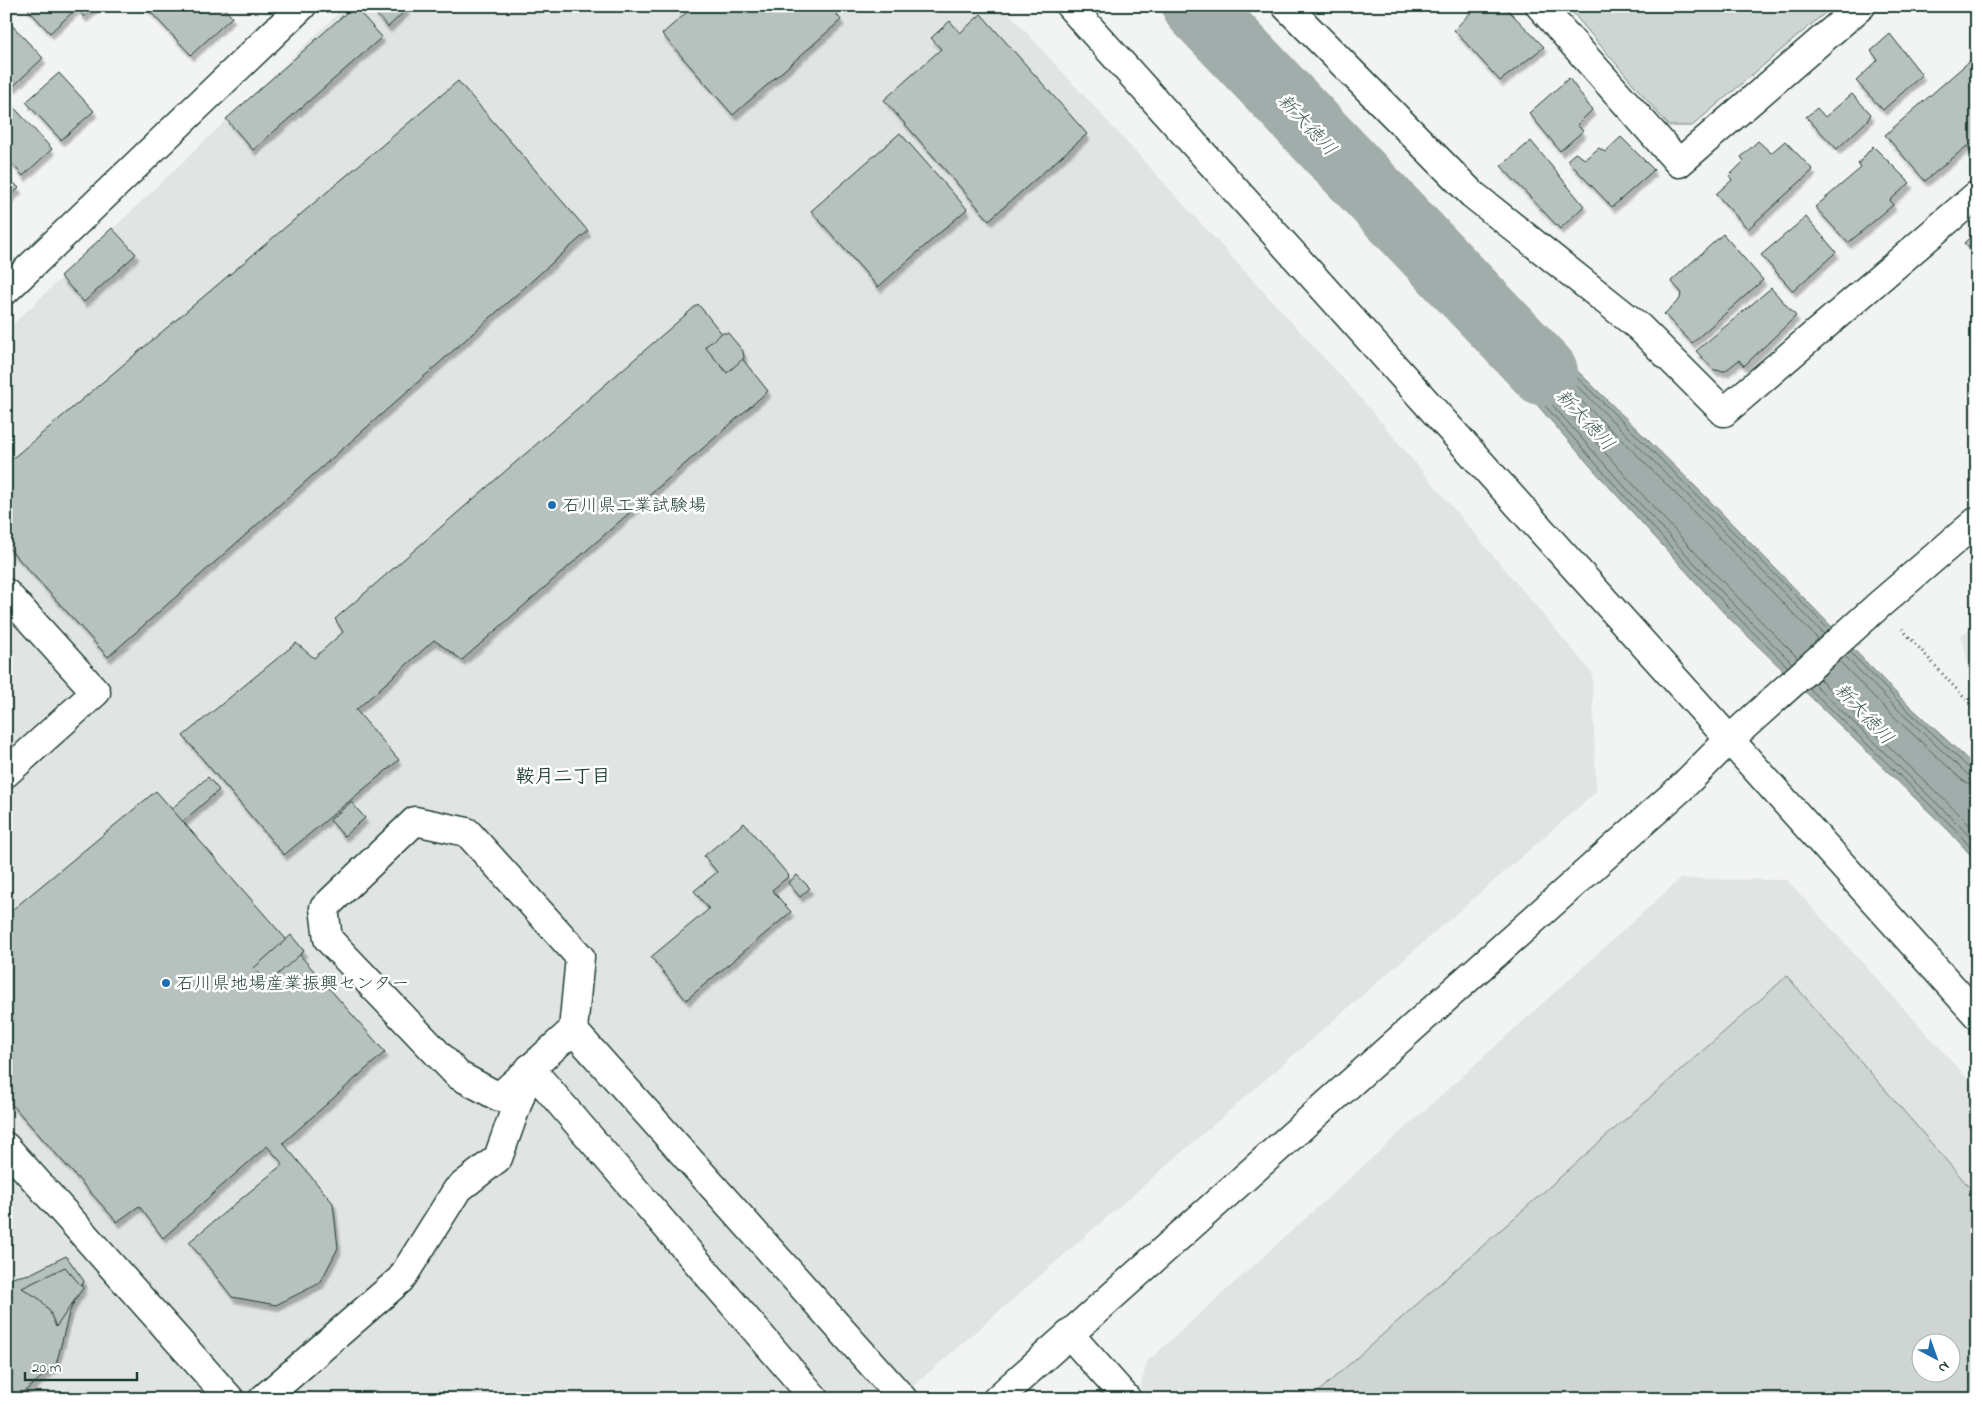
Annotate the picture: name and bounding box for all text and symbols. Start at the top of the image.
water label: 新大徳川 [1270,89,1342,163]
water label: 新大徳川 [1548,384,1620,458]
place label: 石川県工業試験場 [562,494,706,520]
marker: 石川県工業試験場 [546,499,558,511]
water label: 新大徳川 [1827,678,1899,752]
district label: 鞍月二丁目 [515,764,611,791]
place label: 石川県地場産業振興センター [176,972,409,998]
marker: 石川県地場産業振興センター [160,977,172,989]
north arrow [1910,1332,1960,1382]
scale bar [25,1350,138,1382]
text: N [1933,1356,1954,1378]
text: 20 m [32,1357,62,1379]

